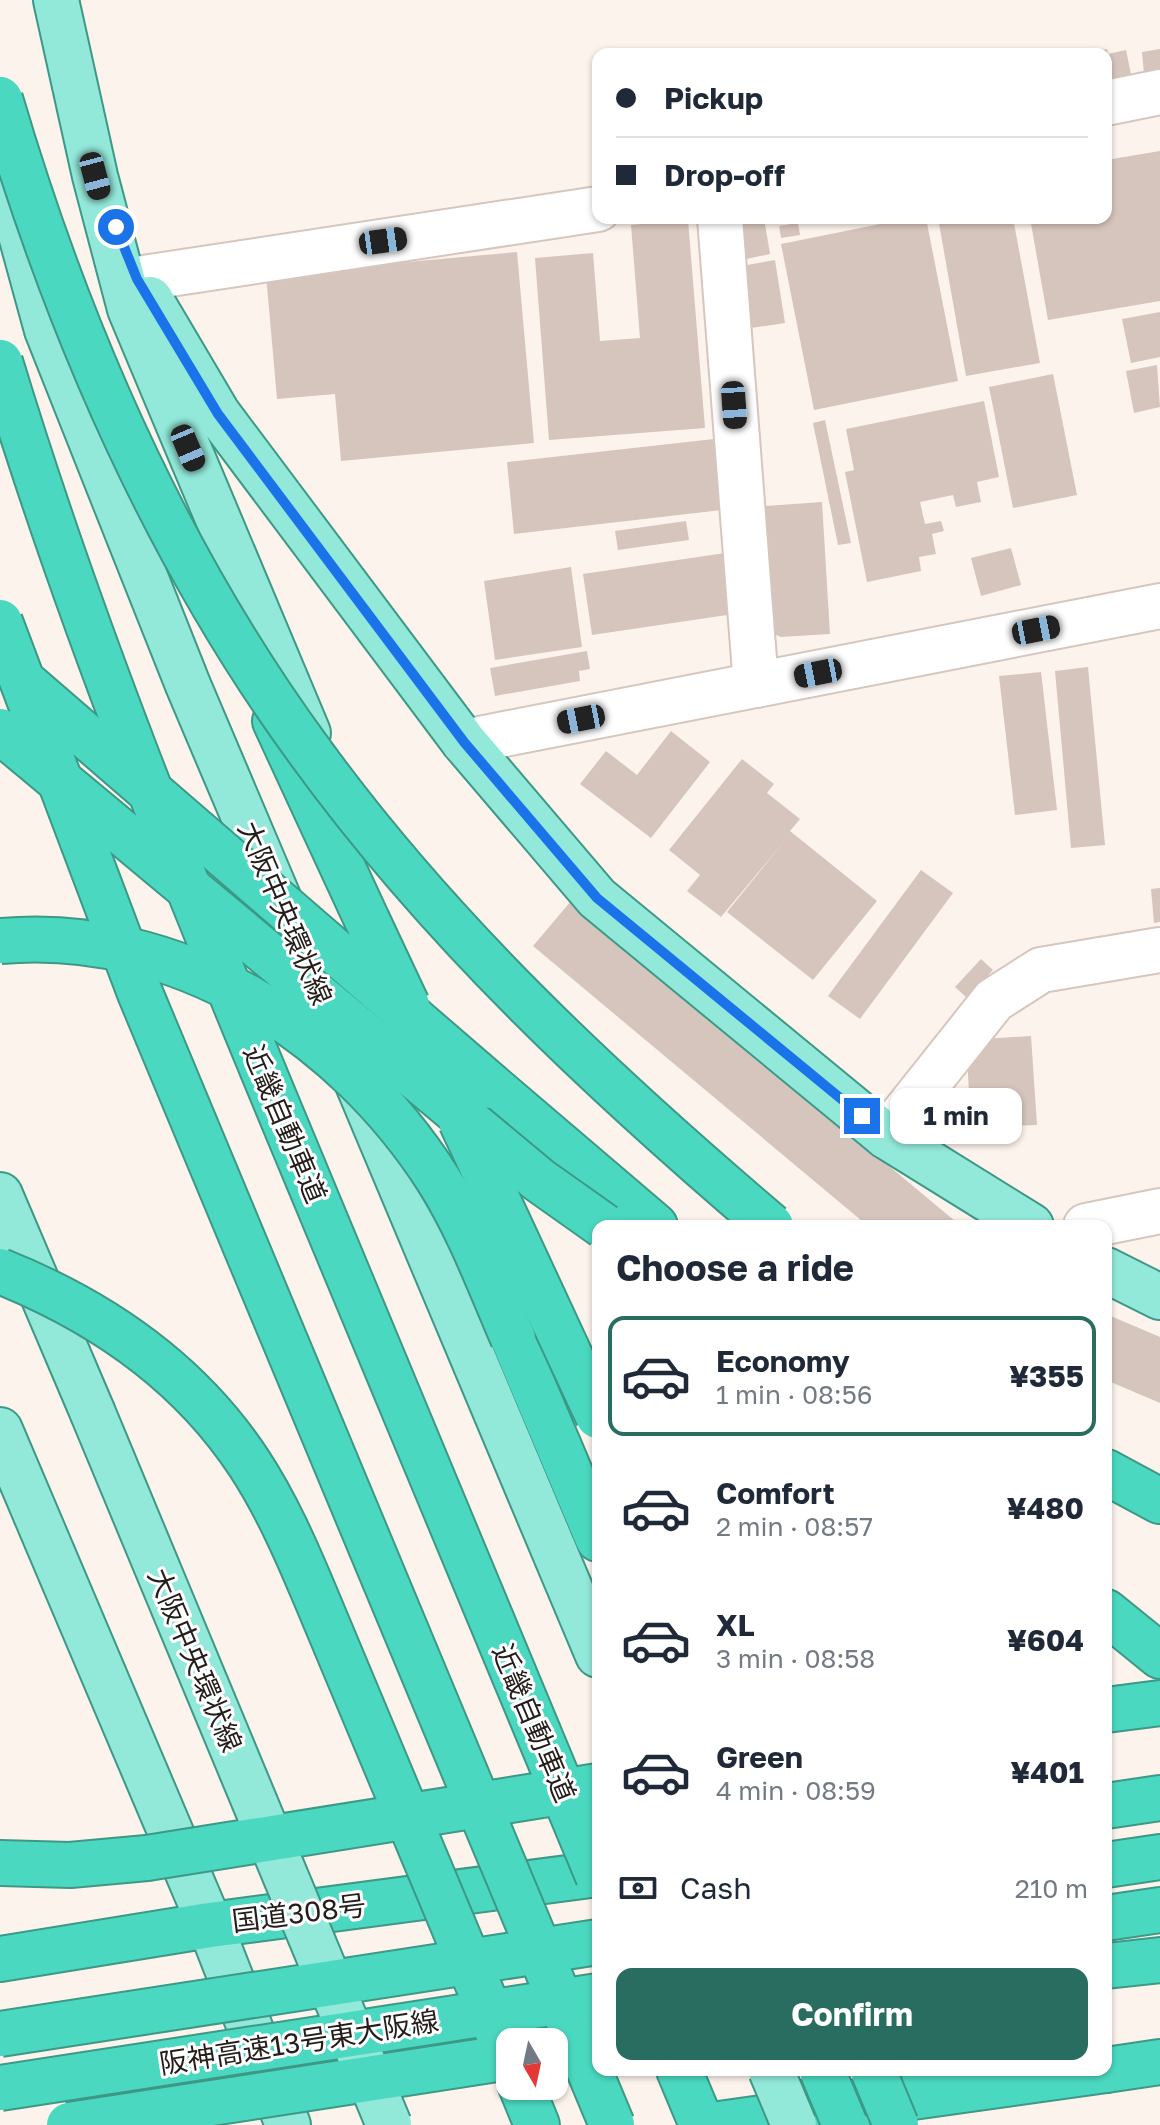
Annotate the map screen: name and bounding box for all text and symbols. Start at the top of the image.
text: Pickup [664,80,763,116]
car [77,150,113,202]
text: Drop-off [664,157,785,193]
route start [98,209,134,245]
car [358,226,408,256]
car [720,380,748,430]
car [168,421,208,475]
car [1010,614,1062,646]
car [792,657,844,689]
car [555,703,607,735]
street label: 大阪中央環状線 [232,816,339,1009]
street label: 近畿自動車道 [237,1040,333,1208]
callout: 1 min [890,1088,1022,1144]
route end [844,1098,880,1134]
text: 1 min [923,1100,989,1131]
text: Choose a ride [616,1246,854,1289]
icon: car [620,1340,692,1412]
text: Economy [716,1343,850,1379]
text: ¥355 [1009,1358,1084,1394]
text: 1 min · 08:56 [716,1379,872,1410]
icon: car [620,1472,692,1544]
text: Comfort [716,1475,835,1511]
text: ¥480 [1007,1490,1084,1526]
text: 2 min · 08:57 [716,1511,873,1542]
street label: 大阪中央環状線 [142,1563,249,1756]
icon: car [620,1604,692,1676]
text: XL [716,1607,755,1643]
text: ¥604 [1007,1622,1084,1658]
street label: 近畿自動車道 [486,1639,582,1807]
text: 3 min · 08:58 [716,1643,875,1674]
icon: car [620,1736,692,1808]
text: Green [716,1739,803,1775]
text: ¥401 [1011,1754,1084,1790]
text: 4 min · 08:59 [716,1775,876,1806]
icon: cash [616,1866,660,1910]
text: Cash [680,1870,752,1906]
text: 210 m [1015,1873,1088,1904]
street label: 国道308号 [230,1888,368,1937]
button: Confirm [616,1968,1088,2060]
street label: 阪神高速13号東大阪線 [157,2003,441,2080]
north arrow [496,2028,568,2100]
map controls [496,2028,568,2100]

